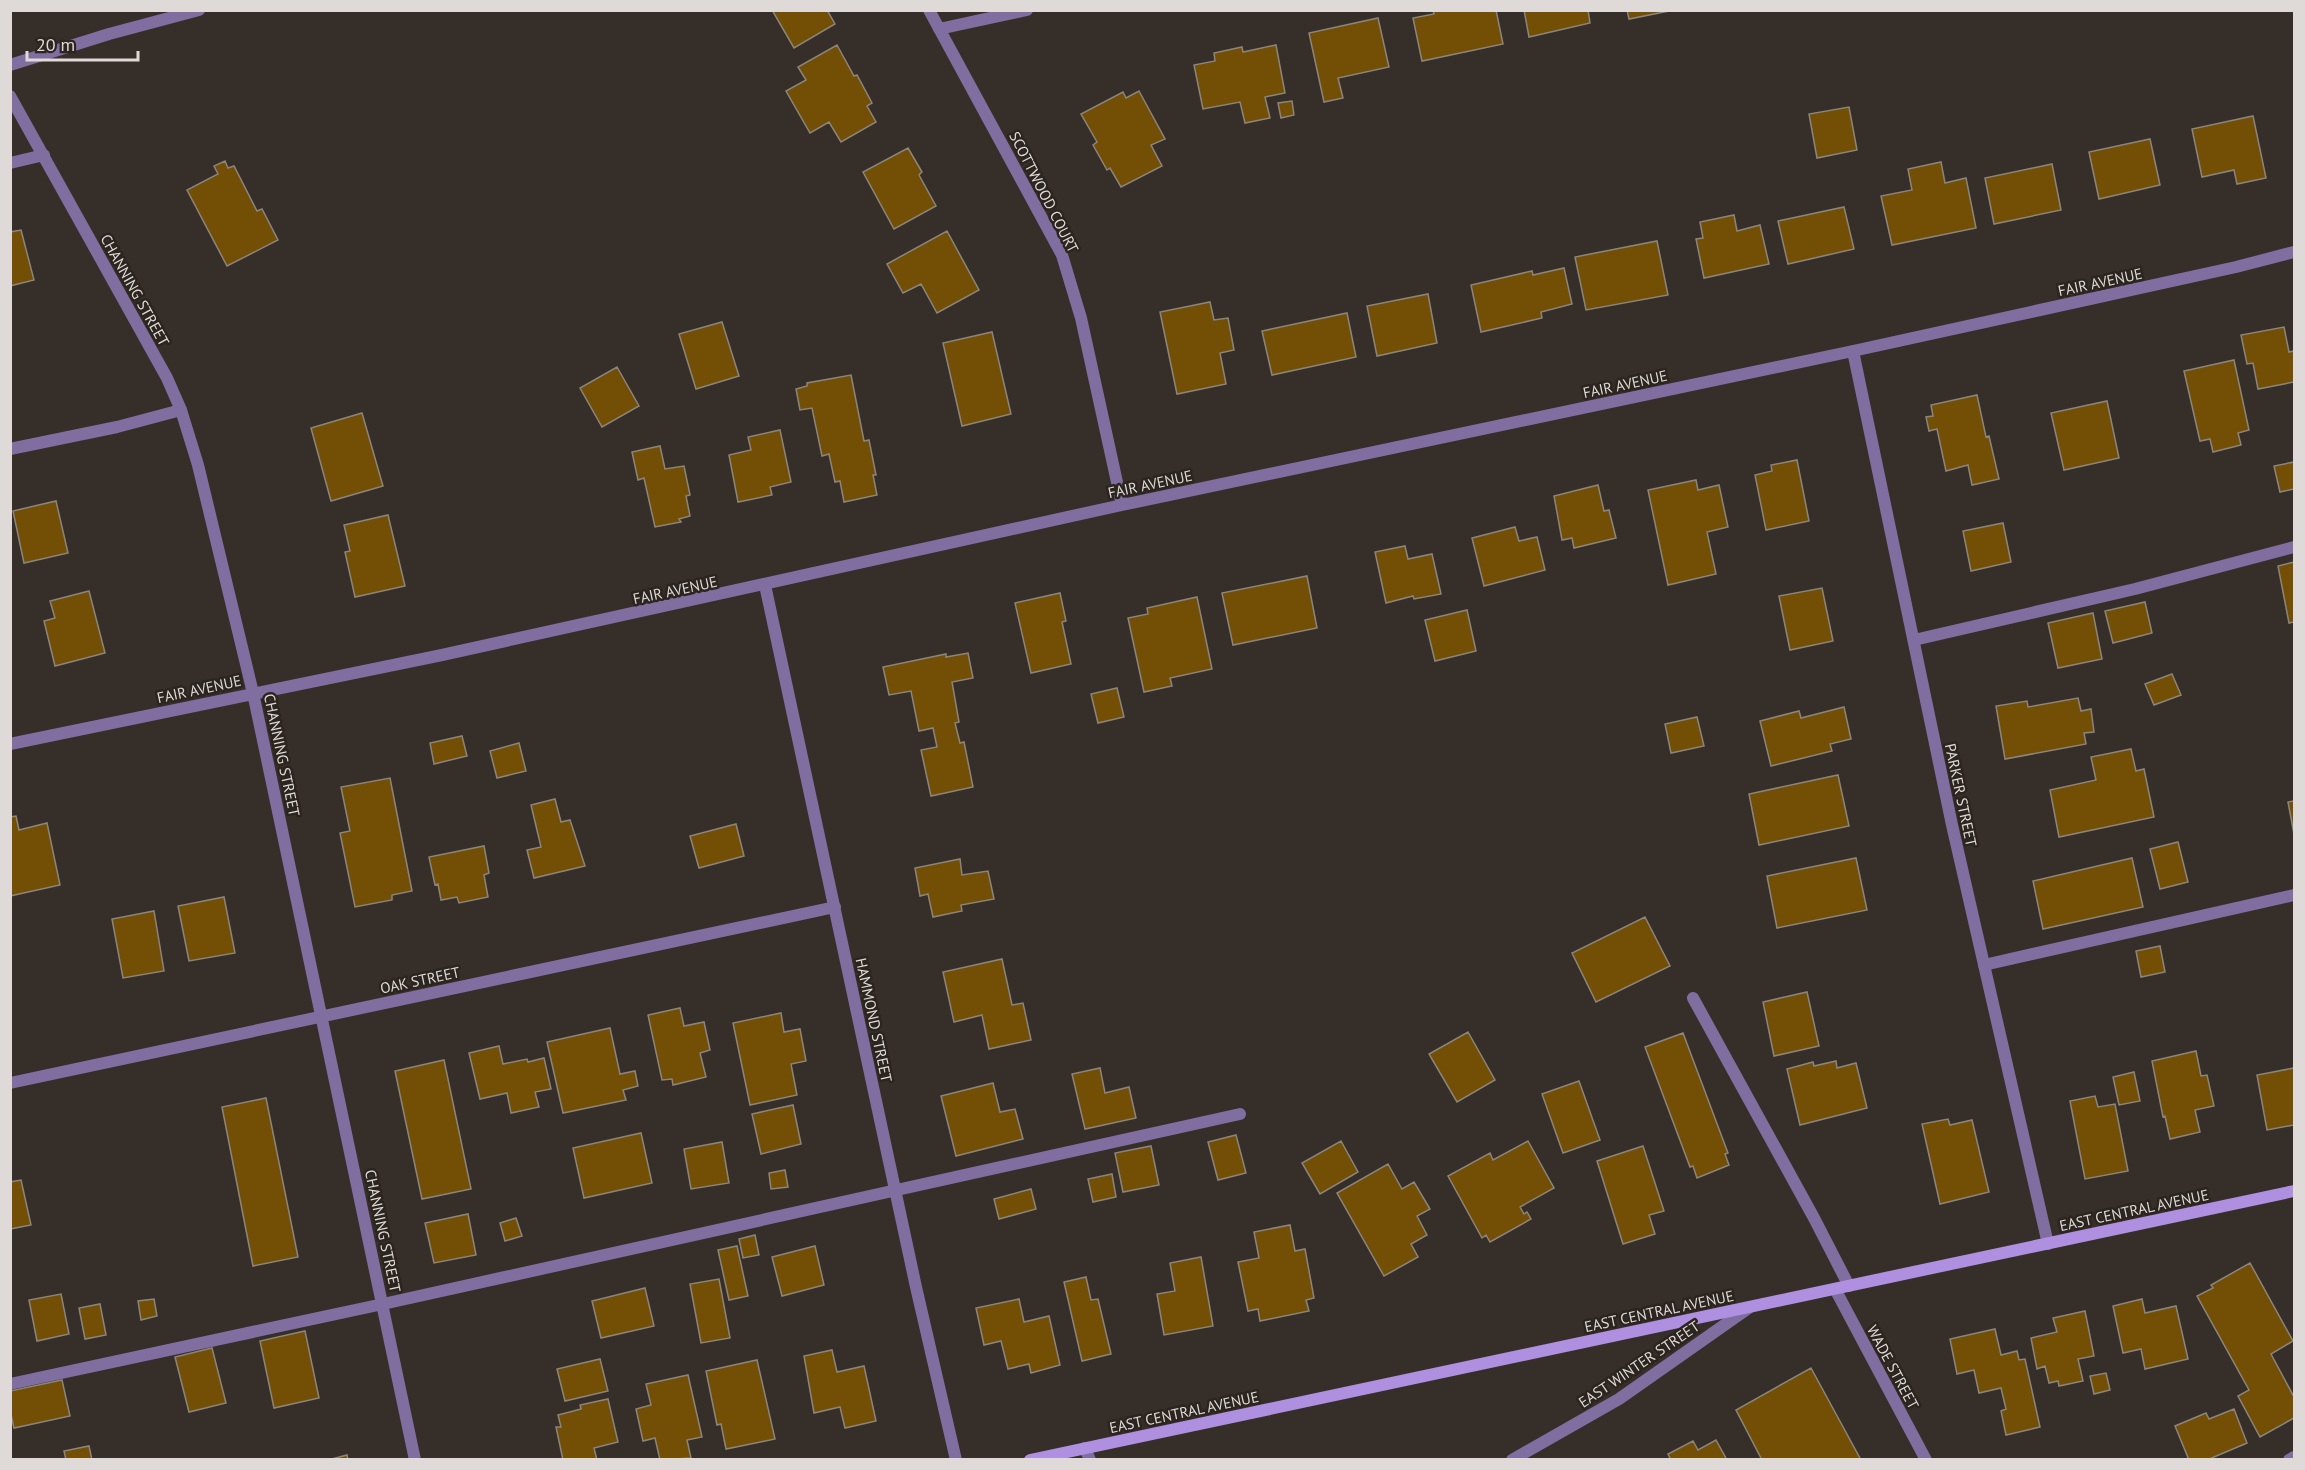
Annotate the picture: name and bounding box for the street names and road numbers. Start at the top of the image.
street label: SCOTTWOOD COURT [1005,128,1083,256]
street label: CHANNING STREET [96,231,174,350]
street label: FAIR AVENUE [2056,264,2144,300]
street label: FAIR AVENUE [1581,366,1669,402]
street label: FAIR AVENUE [1106,466,1194,502]
street label: FAIR AVENUE [631,572,719,608]
street label: FAIR AVENUE [155,671,243,707]
street label: CHANNING STREET [260,692,304,819]
street label: PARKER STREET [1941,742,1981,849]
street label: HAMMOND STREET [852,956,897,1084]
street label: OAK STREET [378,962,462,998]
street label: CHANNING STREET [361,1168,405,1295]
street label: EAST CENTRAL AVENUE [2058,1185,2210,1235]
street label: EAST CENTRAL AVENUE [1583,1286,1735,1336]
street label: EAST WINTER STREET [1575,1316,1704,1412]
street label: WADE STREET [1863,1322,1923,1413]
street label: EAST CENTRAL AVENUE [1108,1387,1260,1437]

